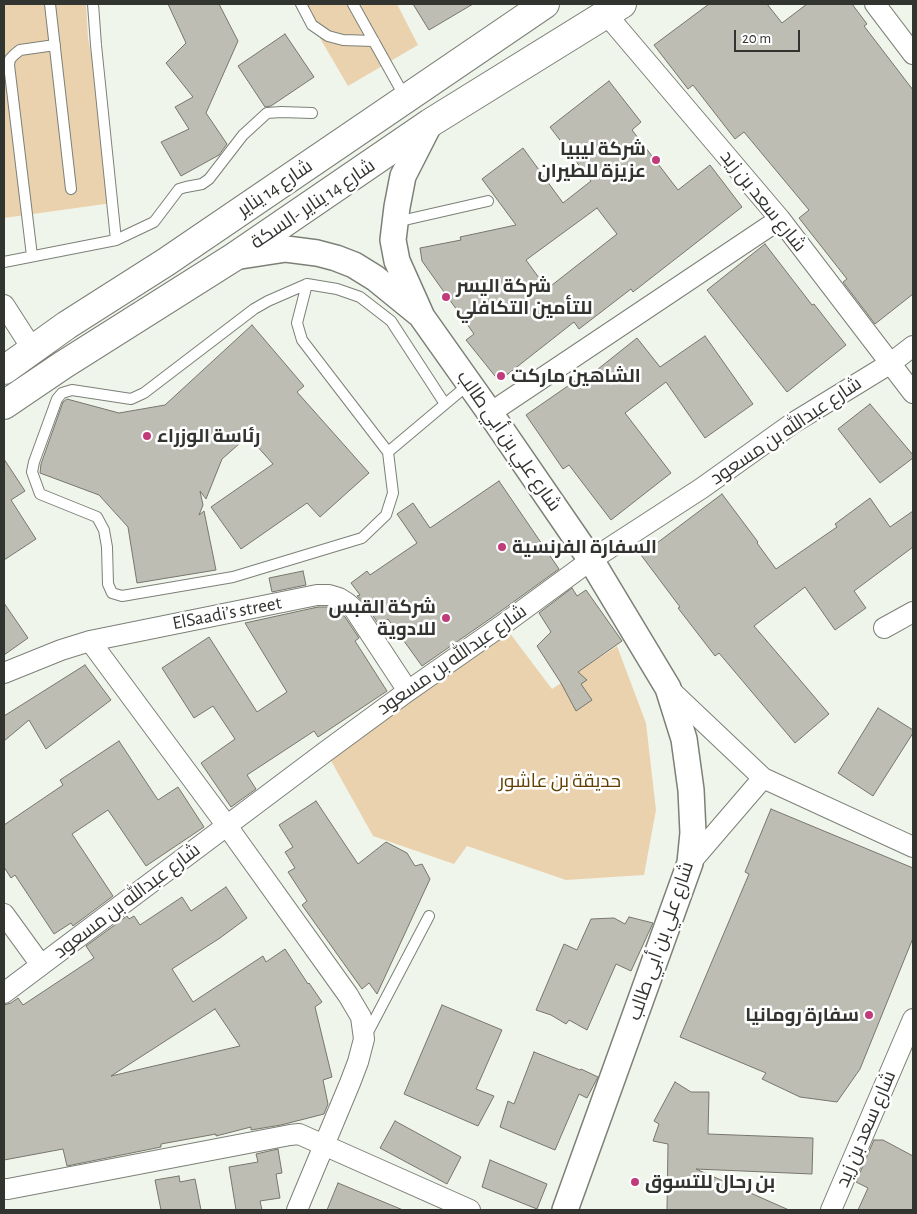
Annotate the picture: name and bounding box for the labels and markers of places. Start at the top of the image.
place label: شركة ليبيا عزيزة للطيران [537,138,646,182]
marker: شركة ليبيا عزيزة للطيران [650,154,662,166]
place label: شركة اليسر للتأمين التكافلي [456,275,593,319]
marker: شركة اليسر للتأمين التكافلي [440,291,452,303]
place label: الشاهين ماركت [511,365,641,387]
marker: الشاهين ماركت [495,370,507,382]
place label: رئاسة الوزراء [157,425,260,447]
marker: رئاسة الوزراء [141,430,153,442]
place label: السفارة الفرنسية [512,536,657,558]
marker: السفارة الفرنسية [496,541,508,553]
place label: شركة القبس للادوية [329,596,436,640]
marker: شركة القبس للادوية [440,612,452,624]
place label: سفارة رومانيا [745,1004,859,1026]
marker: سفارة رومانيا [863,1009,875,1021]
place label: بن رحال للتسوق [645,1171,775,1193]
marker: بن رحال للتسوق [629,1176,641,1188]

